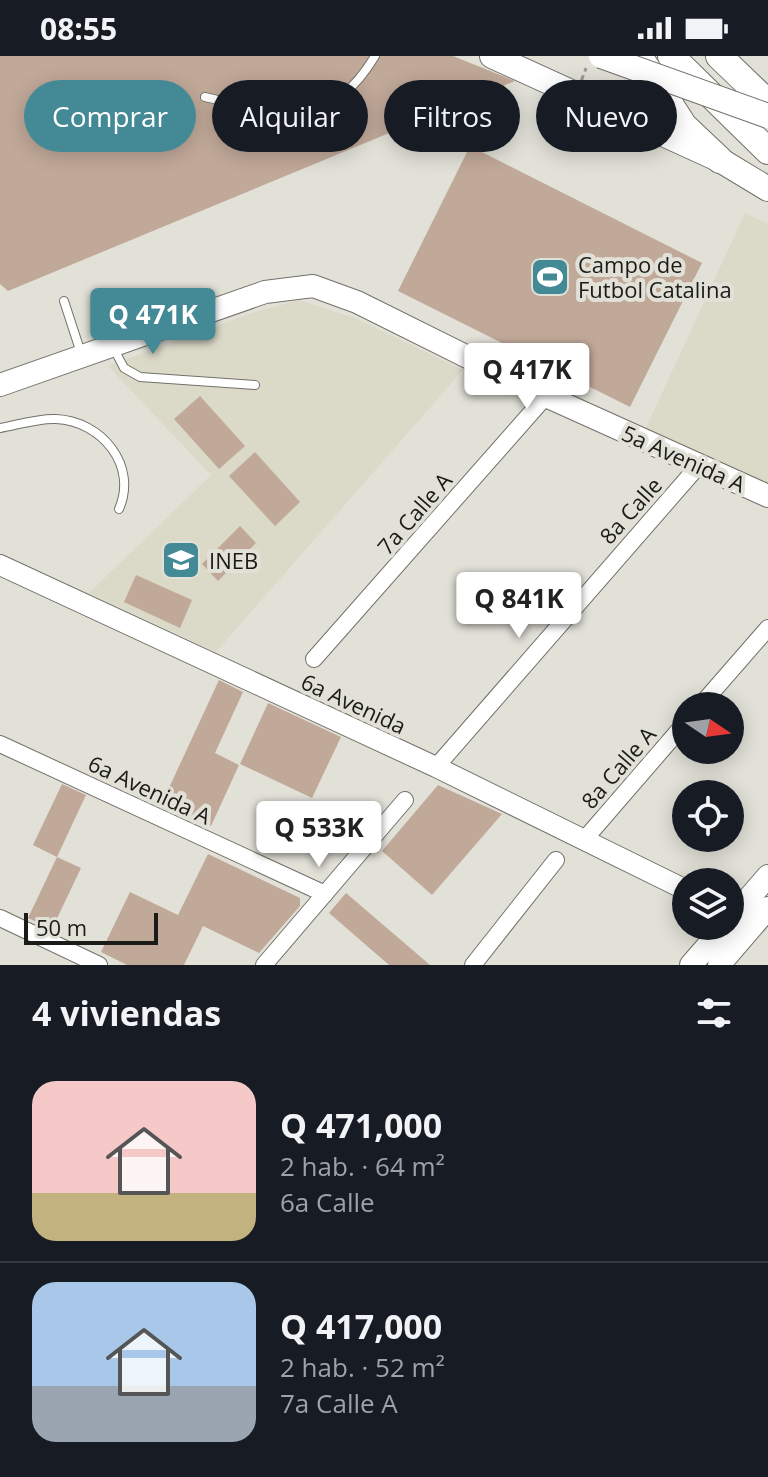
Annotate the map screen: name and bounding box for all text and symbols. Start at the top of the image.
text: 08:55 [40,8,117,49]
chip: Comprar [24,80,196,152]
chip: Alquilar [212,80,368,152]
chip: Filtros [384,80,520,152]
chip: Nuevo [536,80,677,152]
place label: Campo de Futbol Catalina [578,249,732,304]
sports icon: Campo de Futbol Catalina [529,256,571,298]
pin: Q 471K [88,288,218,356]
text: Q 471K [108,296,198,332]
pin: Q 417K [462,343,592,411]
text: Q 417K [482,351,572,387]
street label: 5a Avenida A [618,417,751,499]
street label: 7a Calle A [370,465,458,560]
street label: 8a Calle [592,470,668,550]
school or university icon: INEB [160,539,202,581]
place label: INEB [209,545,258,575]
pin: Q 841K [454,572,584,640]
text: Q 841K [474,580,564,616]
street label: 6a Avenida [297,666,411,740]
north arrow [672,692,744,764]
map controls [672,692,744,940]
street label: 8a Calle A [574,719,662,814]
street label: 6a Avenida A [84,747,216,831]
button: locate [672,780,744,852]
pin: Q 533K [254,801,384,869]
text: Q 533K [274,809,364,845]
button: layers [672,868,744,940]
scale bar [24,909,158,945]
text: 50 m [36,912,87,942]
text: 4 viviendas [32,990,221,1036]
icon: filters [692,991,736,1035]
text: Q 471,000 [280,1102,442,1148]
icon: home [96,1113,192,1209]
text: 2 hab. · 64 m² [280,1148,445,1184]
text: 6a Calle [280,1184,375,1220]
text: Q 417,000 [280,1303,442,1349]
icon: home [96,1314,192,1410]
text: 2 hab. · 52 m² [280,1349,445,1385]
text: 7a Calle A [280,1385,398,1421]

